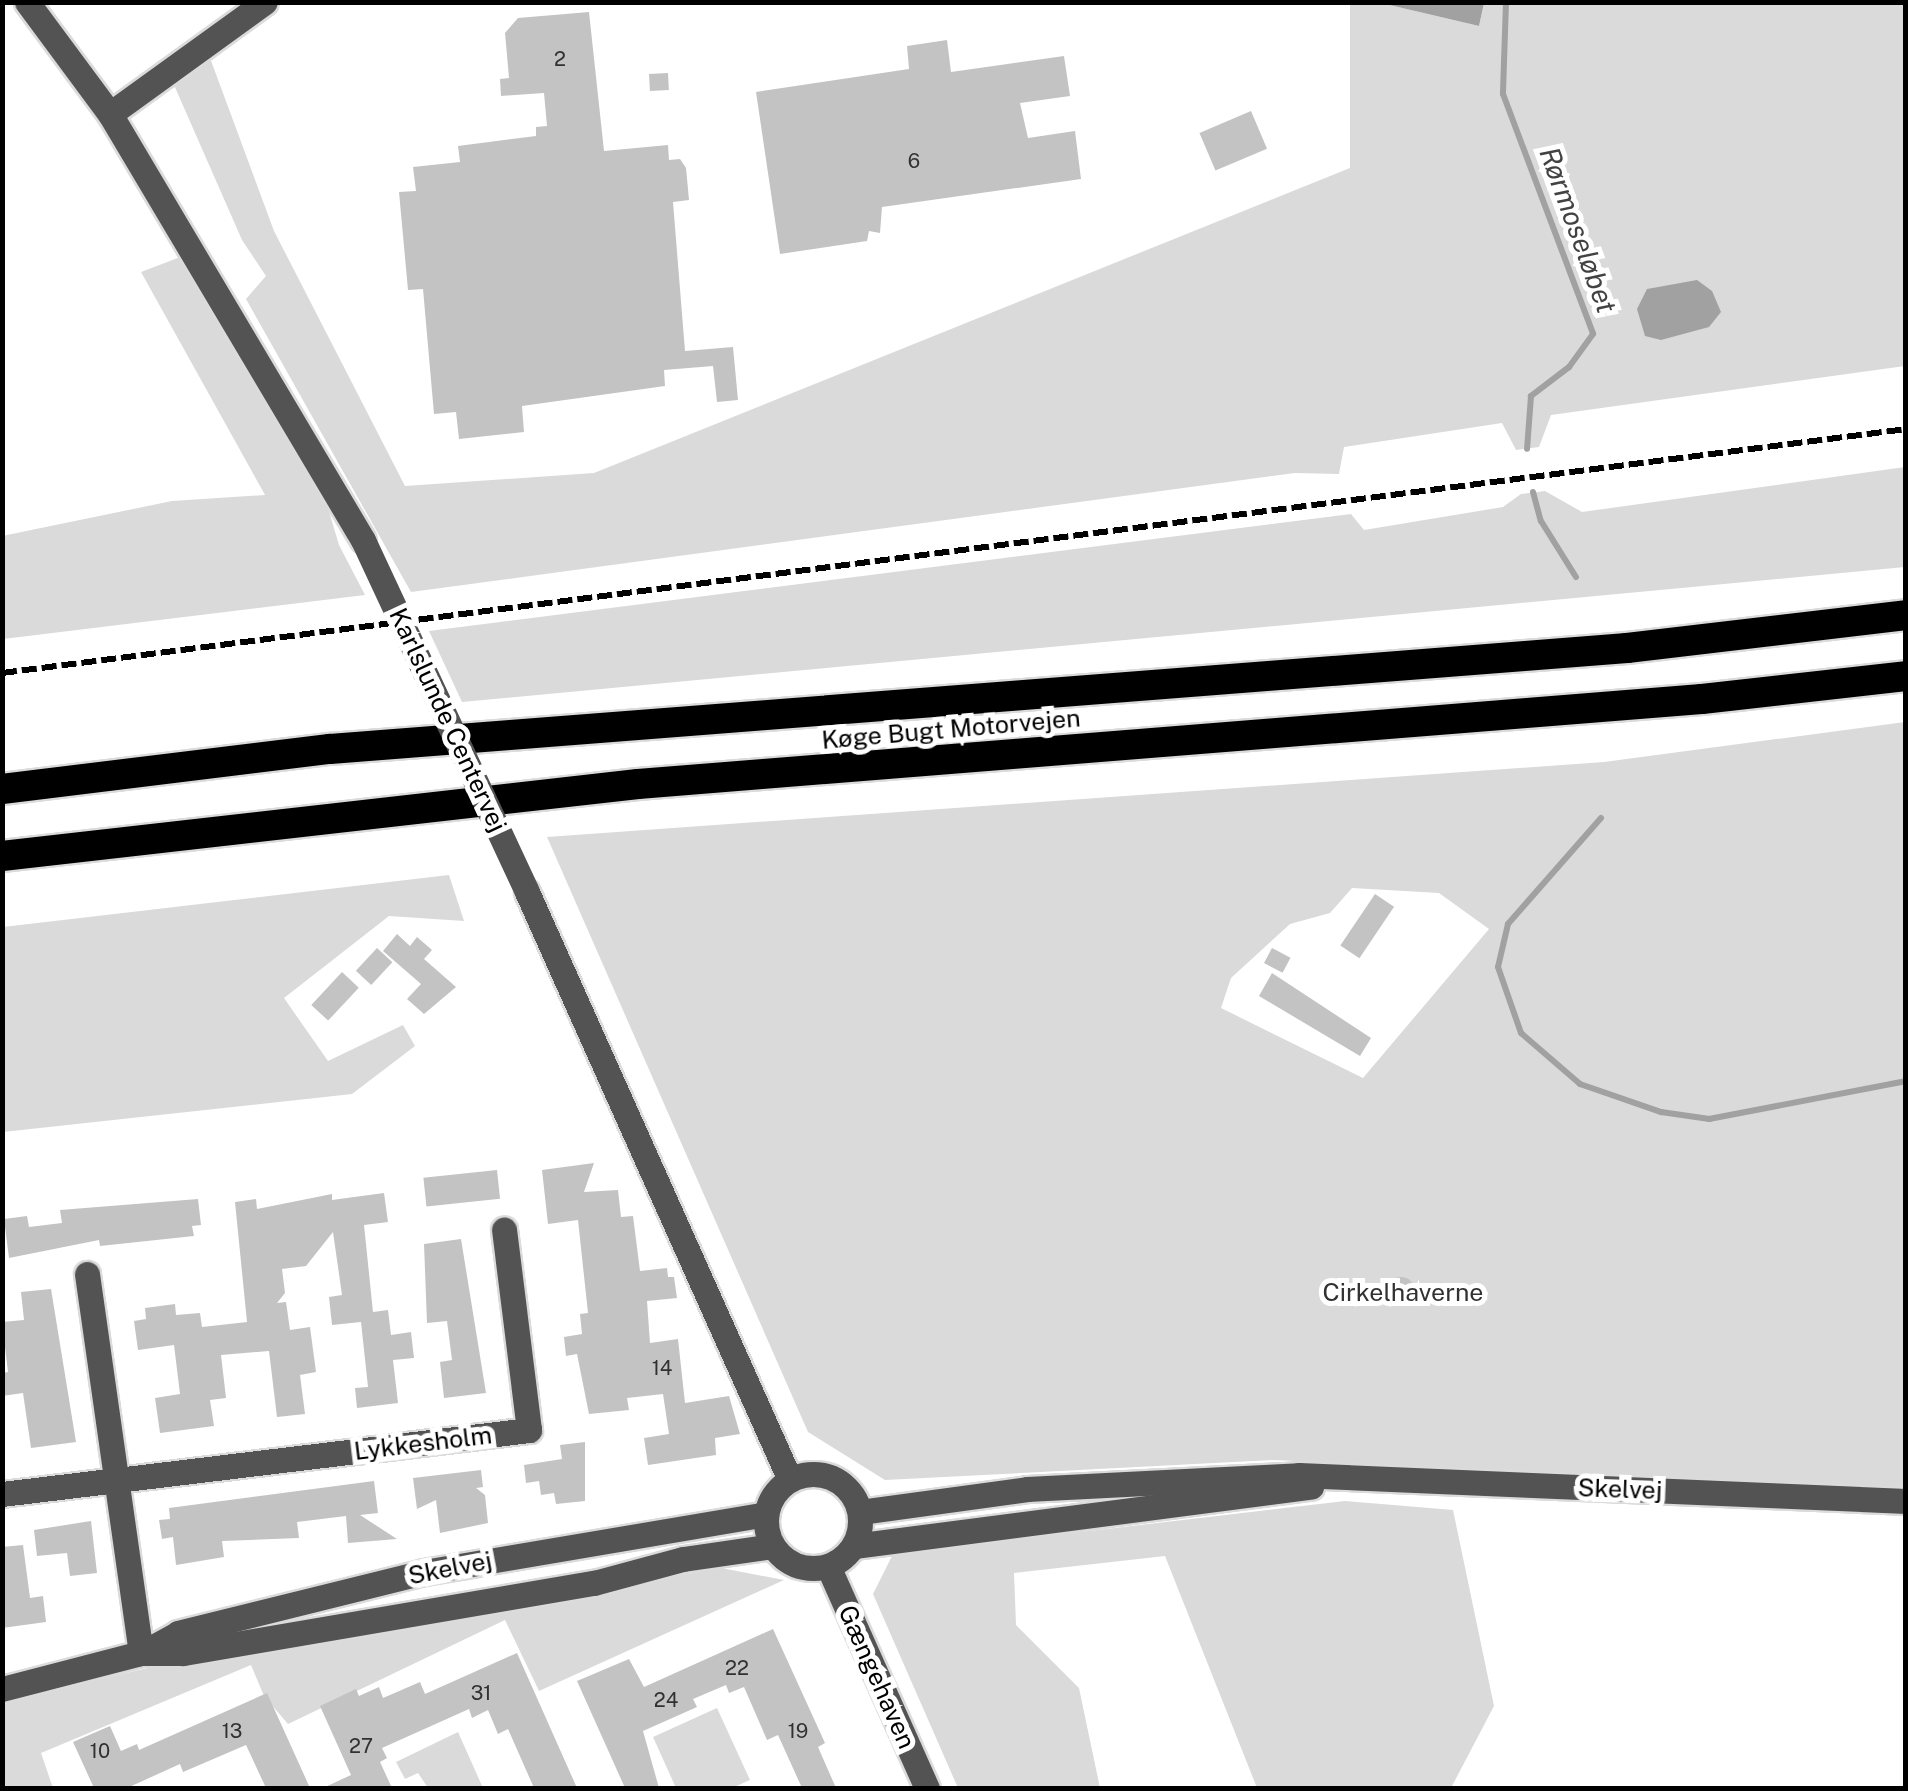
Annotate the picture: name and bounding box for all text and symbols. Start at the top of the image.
house number: 2 [554,47,566,71]
water label: Rørmoseløbet [1532,142,1624,318]
house number: 6 [908,149,920,173]
street label: Karlslunde Centervej [383,603,513,837]
street label: Køge Bugt Motorvejen [820,703,1082,755]
park label: Cirkelhaverne [1322,1277,1484,1307]
house number: 14 [652,1356,672,1380]
street label: Lykkesholm [352,1420,494,1466]
street label: Skelvej [1577,1473,1663,1505]
street label: Skelvej [406,1545,494,1591]
street label: Gængehaven [832,1601,922,1753]
house number: 22 [725,1656,749,1680]
house number: 31 [471,1681,491,1705]
house number: 24 [654,1688,678,1712]
house number: 13 [222,1719,242,1743]
house number: 19 [788,1719,808,1743]
house number: 27 [349,1734,373,1758]
house number: 10 [90,1739,110,1763]

